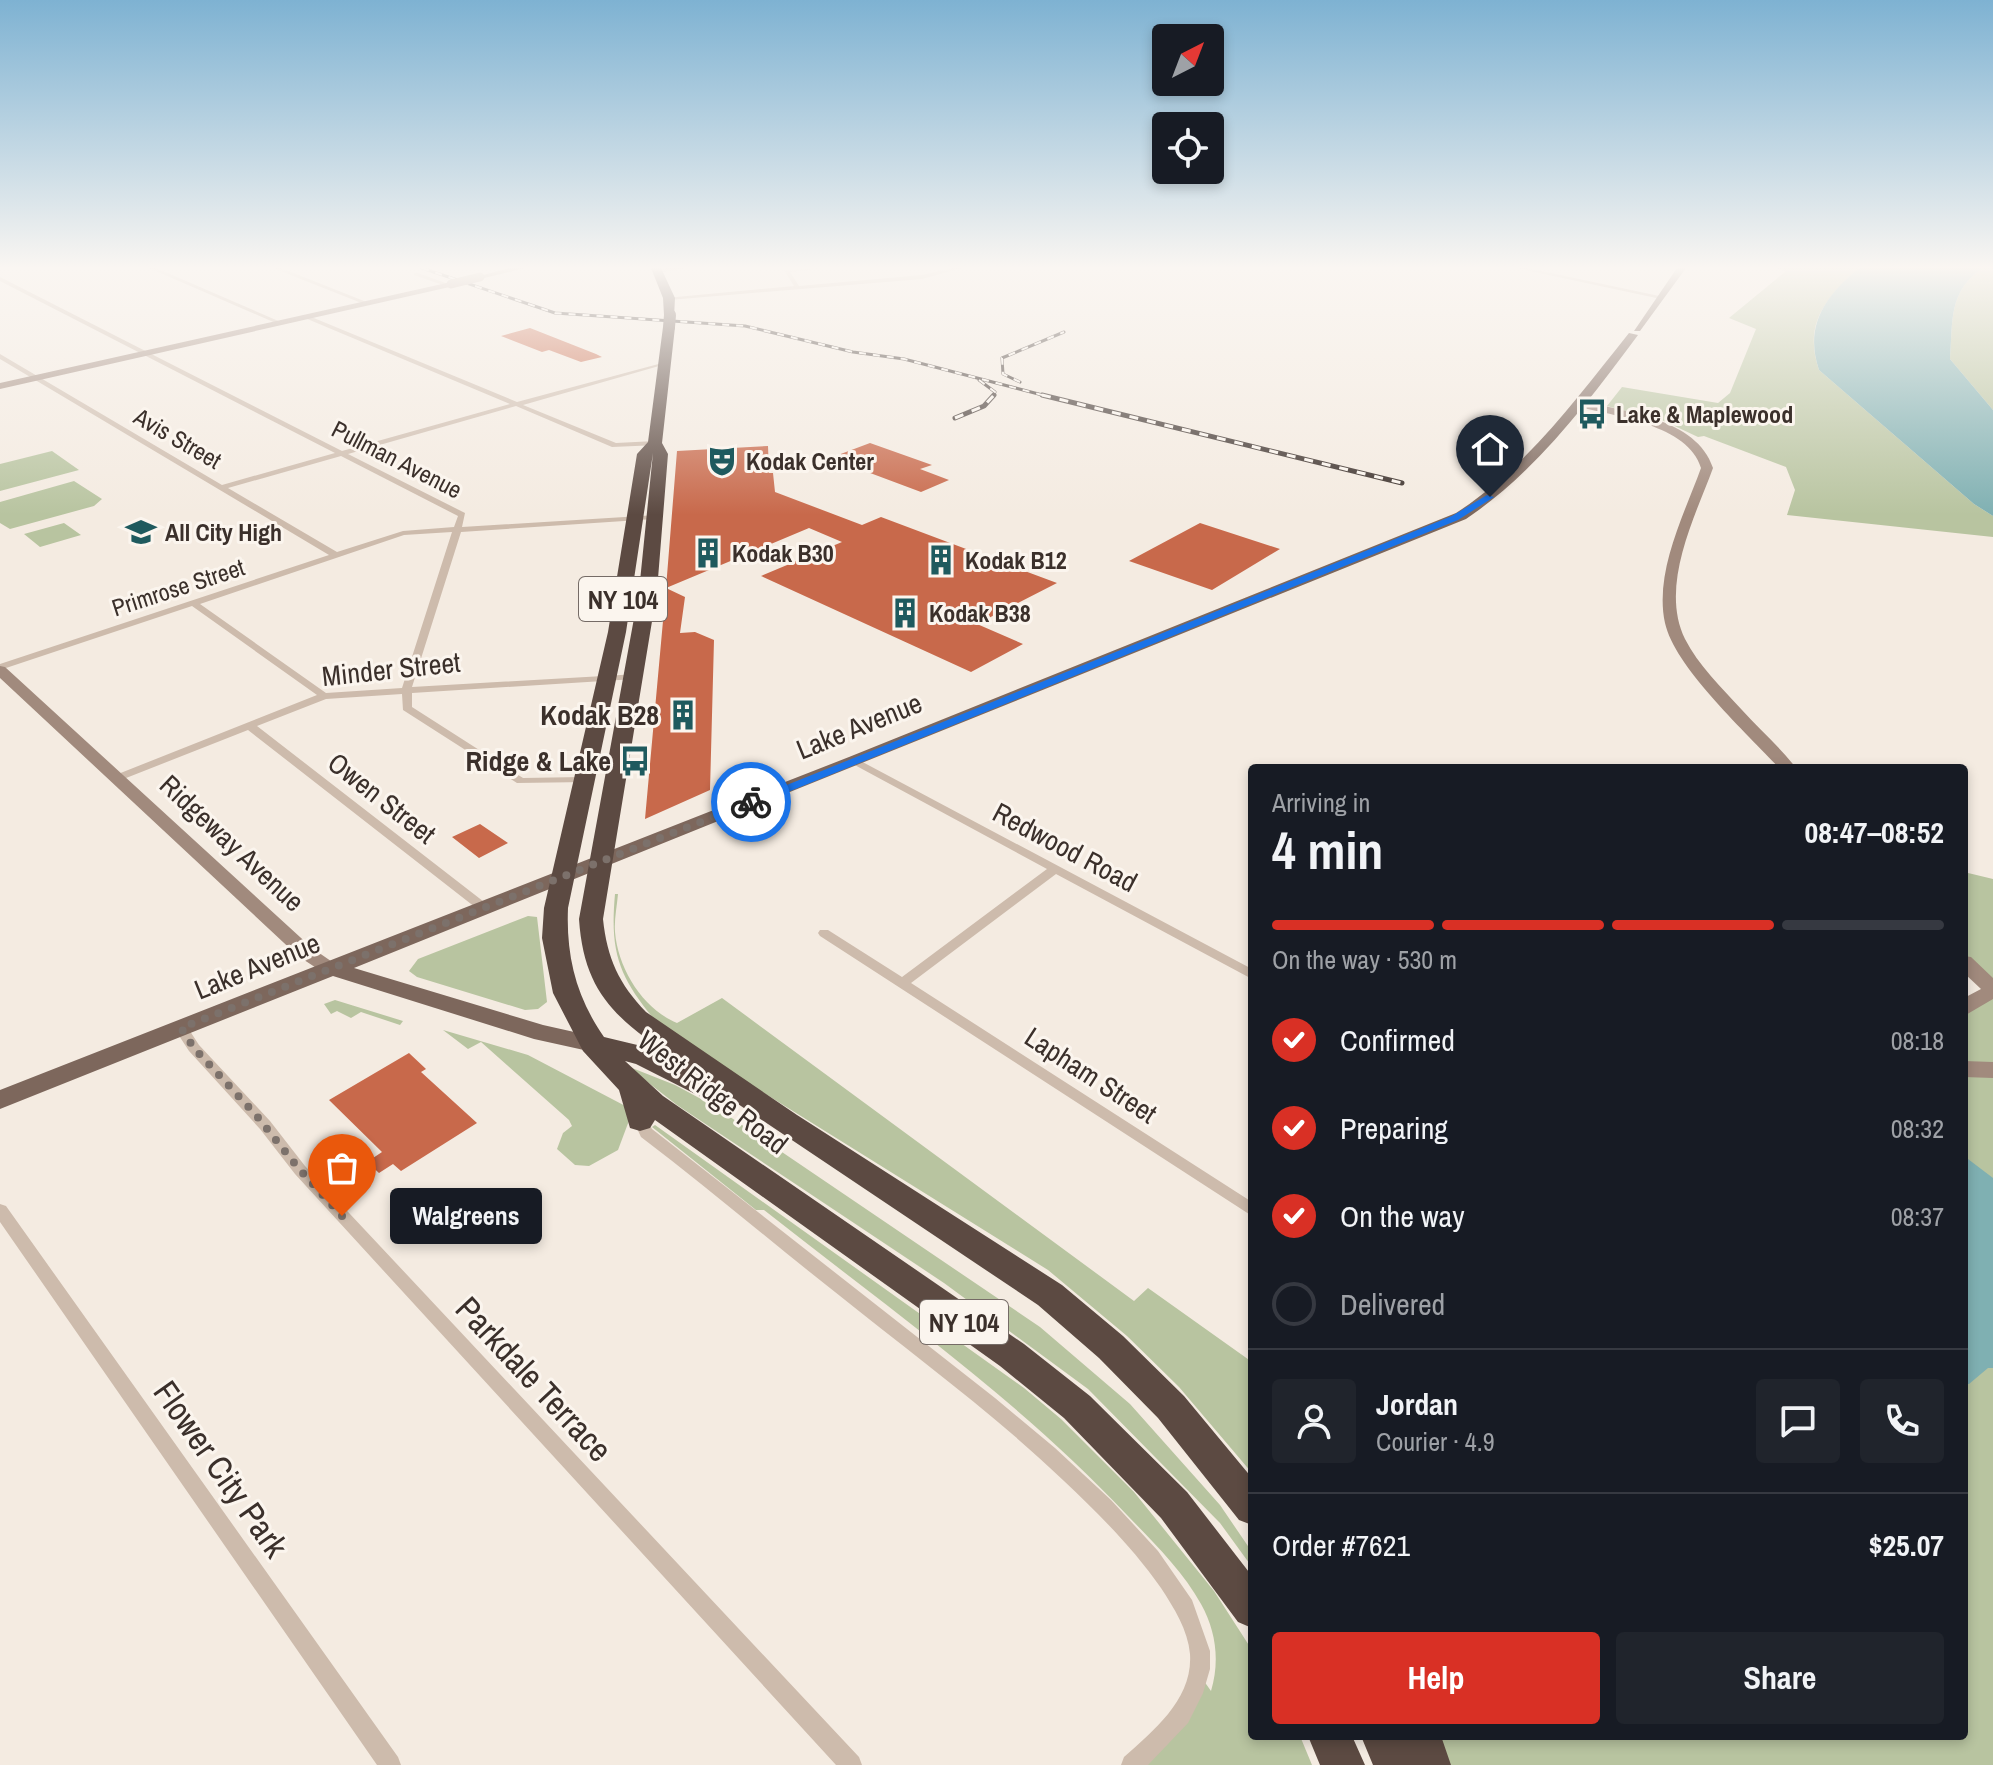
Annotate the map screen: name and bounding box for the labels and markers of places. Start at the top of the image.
bus stop icon: Lake & Maplewood [1575,397,1609,431]
place label: Lake & Maplewood [1616,398,1793,430]
pin [1456,415,1524,497]
theatre icon: Kodak Center [705,444,739,478]
place label: Kodak Center [746,445,874,477]
school or university icon: All City High [124,515,158,549]
place label: All City High [165,516,282,548]
building icon: Kodak B30 [691,536,725,570]
place label: Kodak B30 [732,537,834,569]
building icon: Kodak B12 [924,543,958,577]
place label: Kodak B12 [965,544,1067,576]
building icon: Kodak B38 [888,596,922,630]
place label: Kodak B38 [929,597,1031,629]
place label: Kodak B28 [540,696,659,734]
building icon: Kodak B28 [666,698,700,732]
place label: Ridge & Lake [466,742,611,780]
bus stop icon: Ridge & Lake [618,744,652,778]
pin [308,1134,376,1216]
callout: Walgreens [390,1188,542,1244]

